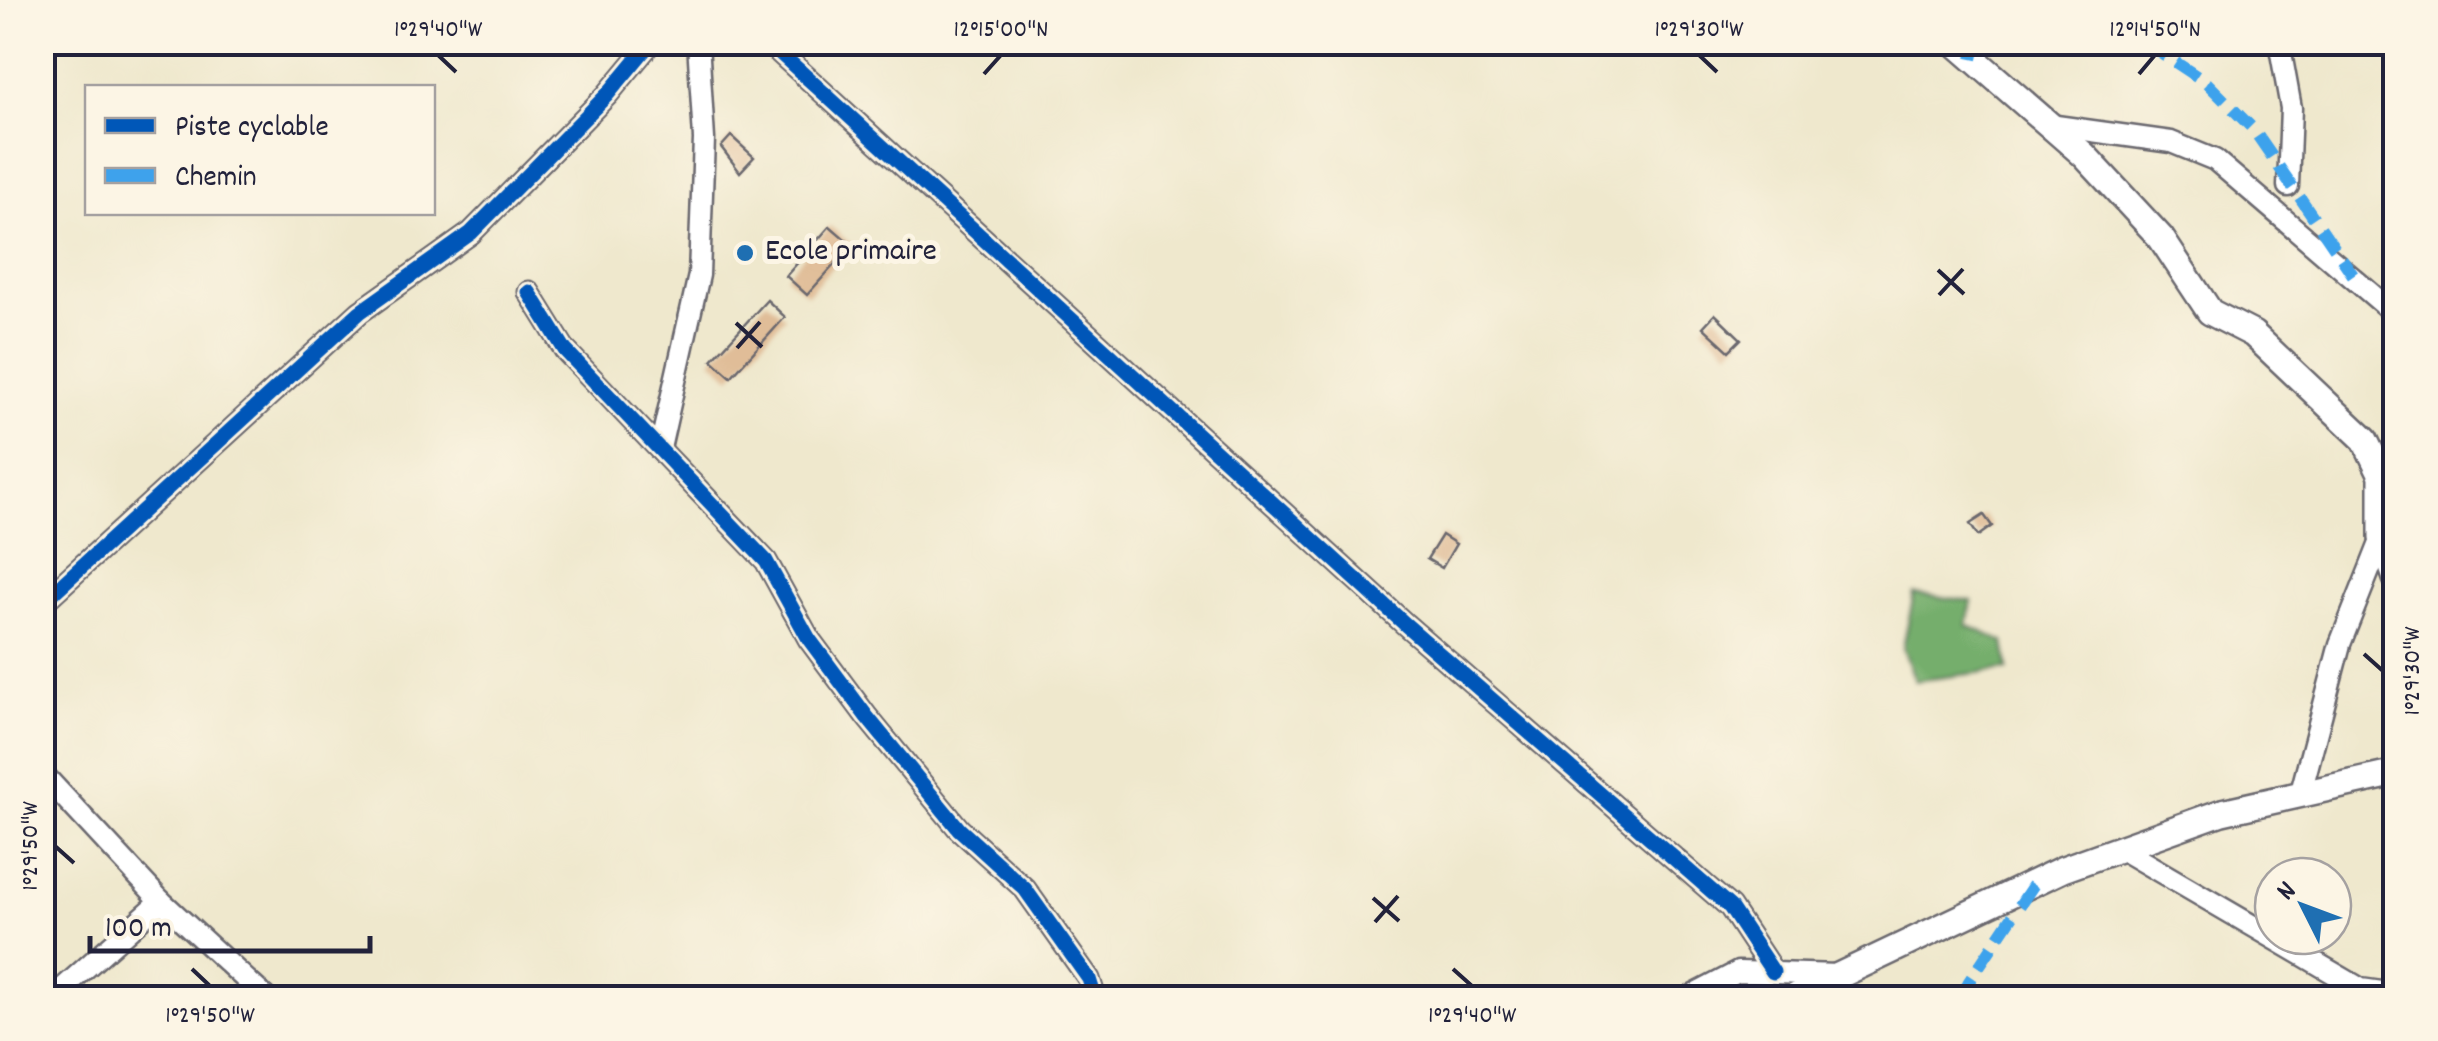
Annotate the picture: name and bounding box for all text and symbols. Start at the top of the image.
text: 1°29'40"W [394,13,483,49]
text: 12°15'00"N [954,13,1048,49]
text: 1°29'30"W [1655,13,1744,49]
text: 12°14'50"N [2109,13,2201,49]
legend [85,85,435,215]
text: Piste cyclable [175,108,329,151]
text: Chemin [175,158,257,201]
place label: Ecole primaire [765,230,937,276]
marker: Ecole primaire [734,242,756,264]
text: 1°29'30"W [2396,626,2432,715]
text: 1°29'50"W [14,801,50,891]
north arrow [2253,856,2353,956]
text: N [2269,874,2308,911]
scale bar [90,891,370,953]
text: 100 m [105,909,172,952]
text: 1°29'50"W [165,999,255,1035]
text: 1°29'40"W [1428,999,1517,1035]

